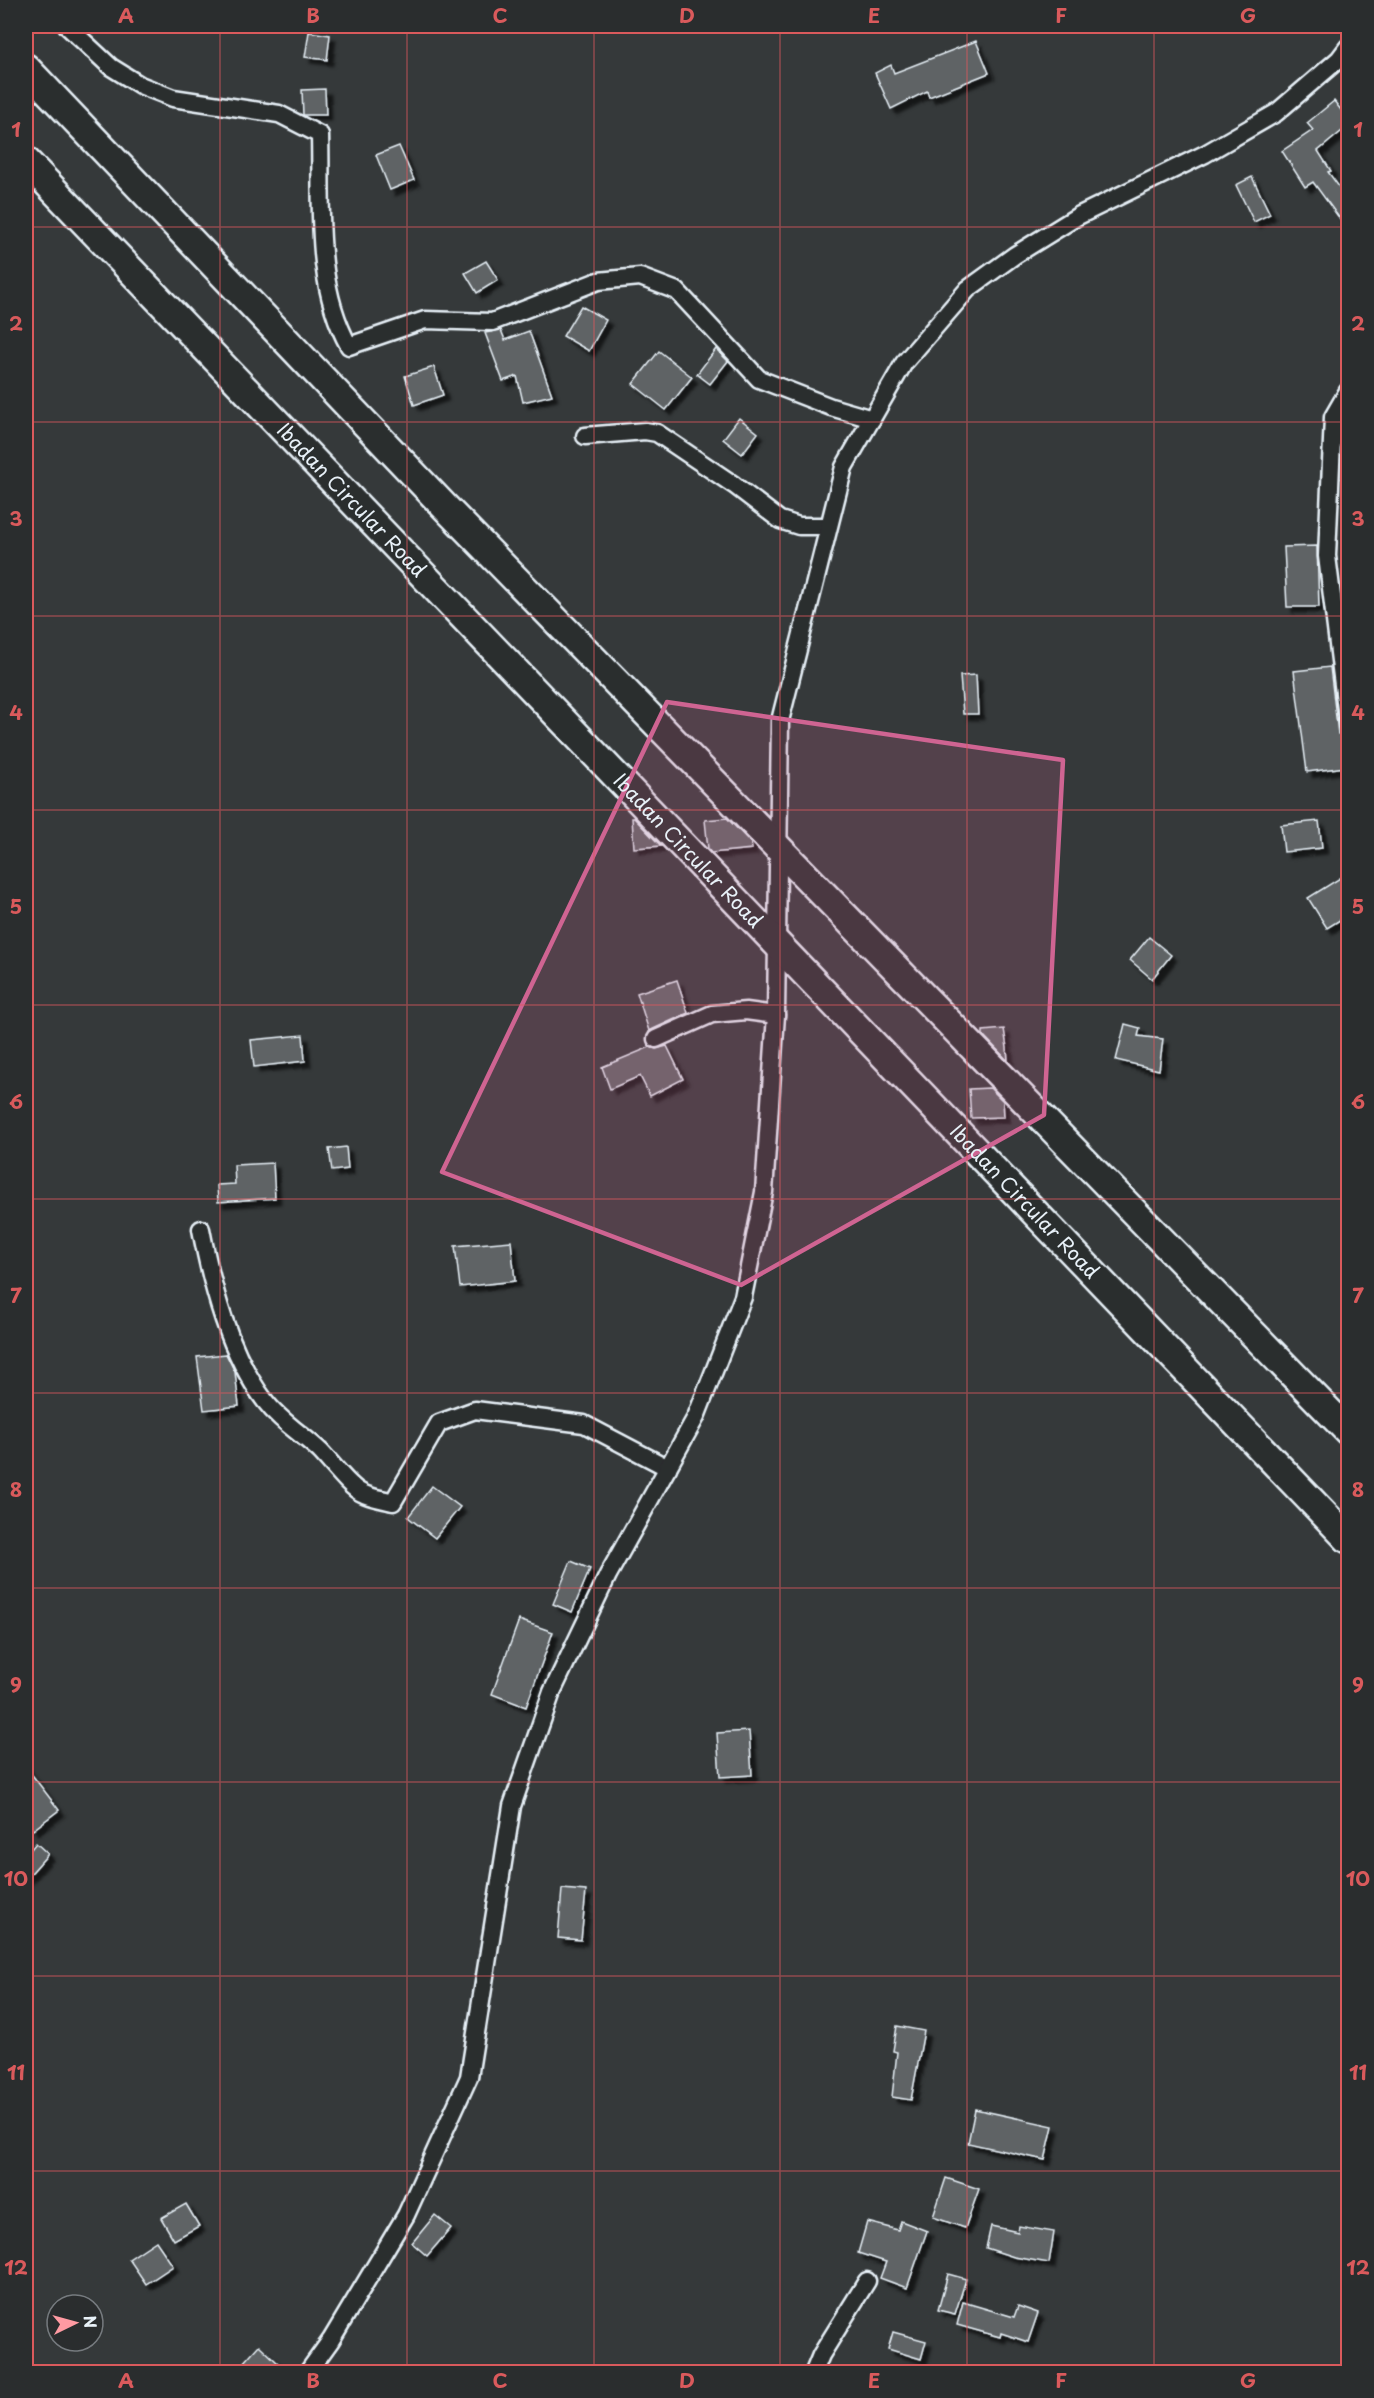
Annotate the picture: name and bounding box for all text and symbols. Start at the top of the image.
text: A [118,0,134,30]
text: B [306,0,320,30]
text: C [492,0,508,30]
text: D [679,0,695,30]
text: E [868,0,880,30]
text: F [1055,0,1067,30]
text: G [1240,0,1256,30]
text: 1 [11,114,21,144]
text: 1 [1353,114,1363,144]
text: 2 [9,308,23,338]
text: 2 [1351,308,1365,338]
street label: Ibadan Circular Road [270,415,434,584]
text: 3 [9,503,23,533]
text: 3 [1351,503,1365,533]
text: 4 [9,697,23,727]
text: 4 [1351,697,1365,727]
street label: Ibadan Circular Road [607,766,770,934]
text: 5 [10,891,22,921]
text: 5 [1352,891,1364,921]
text: 6 [9,1086,23,1116]
text: 6 [1351,1086,1365,1116]
street label: Ibadan Circular Road [943,1117,1107,1285]
text: 7 [10,1280,22,1310]
text: 7 [1352,1280,1364,1310]
text: 8 [10,1474,22,1504]
text: 8 [1352,1474,1364,1504]
text: 9 [10,1669,22,1699]
text: 9 [1352,1669,1364,1699]
text: 10 [4,1863,28,1893]
text: 10 [1346,1863,1370,1893]
text: 11 [7,2057,25,2087]
text: 11 [1349,2057,1367,2087]
text: 12 [4,2252,28,2282]
text: 12 [1346,2252,1370,2282]
north arrow [45,2293,105,2353]
text: N [78,2314,103,2329]
text: A [118,2365,134,2395]
text: B [306,2365,320,2395]
text: C [492,2365,508,2395]
text: D [679,2365,695,2395]
text: E [868,2365,880,2395]
text: F [1055,2365,1067,2395]
text: G [1240,2365,1256,2395]

